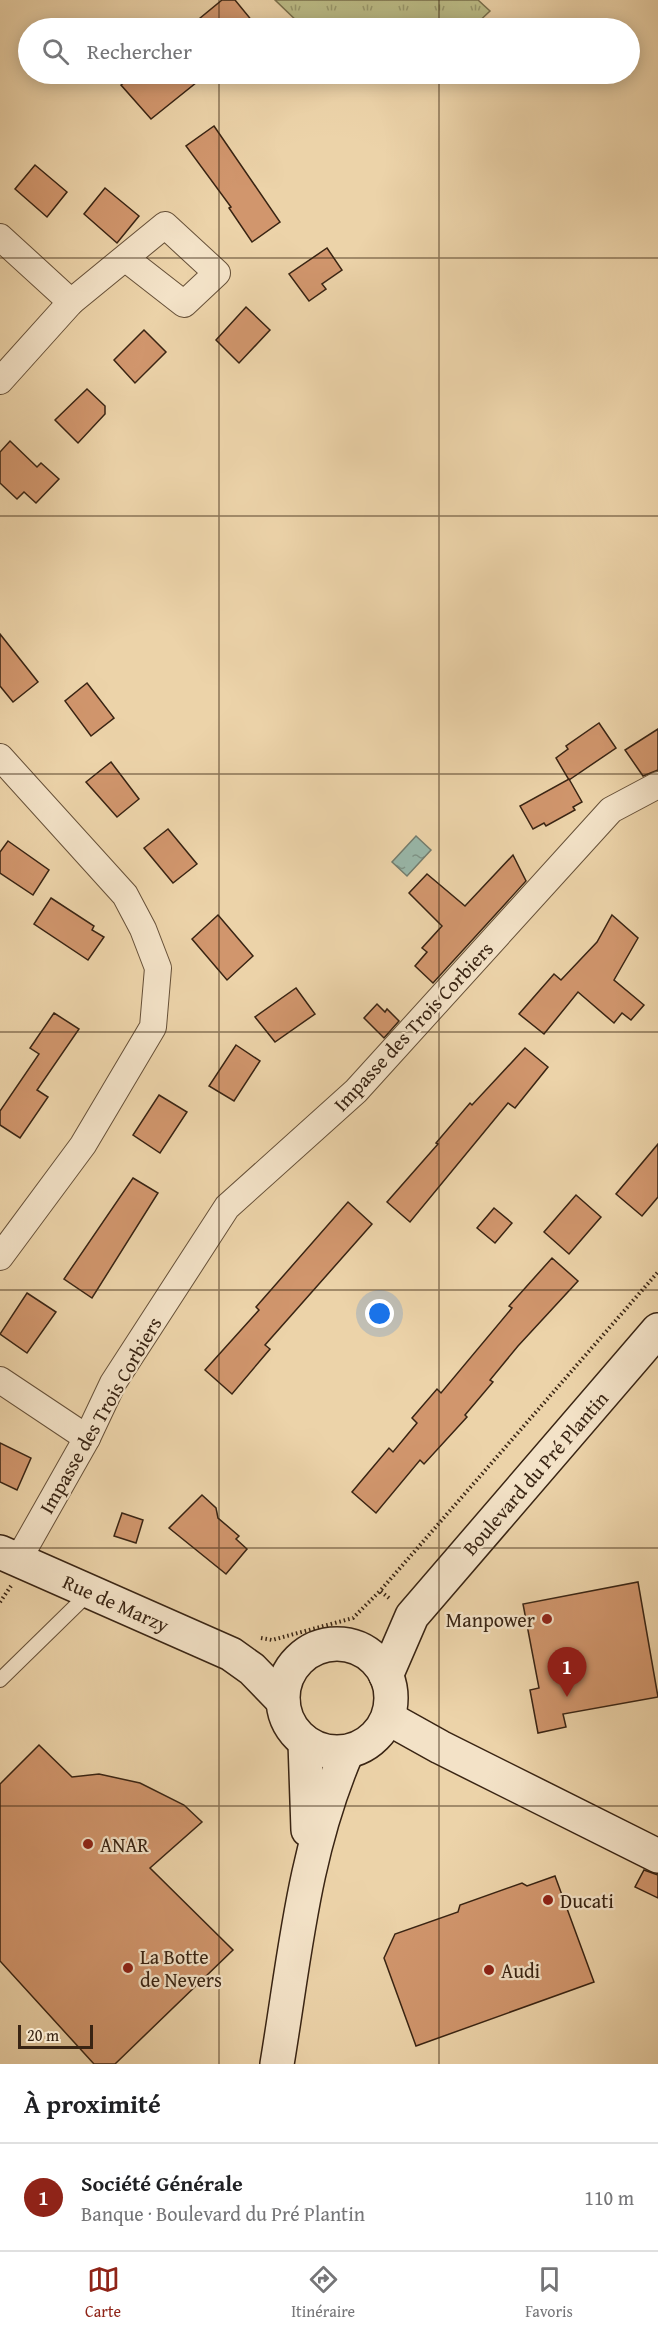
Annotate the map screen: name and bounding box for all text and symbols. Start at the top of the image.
search box [18,18,640,84]
icon: search [39,35,72,68]
text: Rechercher [87,35,192,67]
street label: Impasse des Trois Corbiers [326,935,500,1117]
your location [365,1299,394,1328]
street label: Impasse des Trois Corbiers [32,1311,168,1519]
street label: Boulevard du Pré Plantin [455,1385,615,1561]
street label: Rue de Marzy [58,1567,174,1639]
place label: Manpower [446,1605,535,1634]
marker: Manpower [540,1612,554,1626]
pin: 1 [548,1648,586,1697]
place label: ANAR [100,1830,149,1859]
marker: ANAR [81,1837,95,1851]
place label: Ducati [560,1886,614,1915]
marker: Ducati [541,1893,555,1907]
place label: La Botte de Nevers [140,1942,222,1994]
place label: Audi [501,1956,541,1985]
marker: La Botte de Nevers [121,1961,135,1975]
marker: Audi [482,1963,496,1977]
scale bar [18,2022,93,2050]
text: 20 m [27,2023,59,2047]
text: À proximité [24,2084,161,2123]
text: Société Générale [81,2167,243,2199]
text: 1 [38,2183,49,2212]
text: 110 m [584,2183,634,2212]
text: Banque · Boulevard du Pré Plantin [81,2199,365,2228]
tab: Carte [85,2263,121,2323]
tab: Itinéraire [291,2263,355,2323]
tab: Favoris [525,2263,573,2323]

